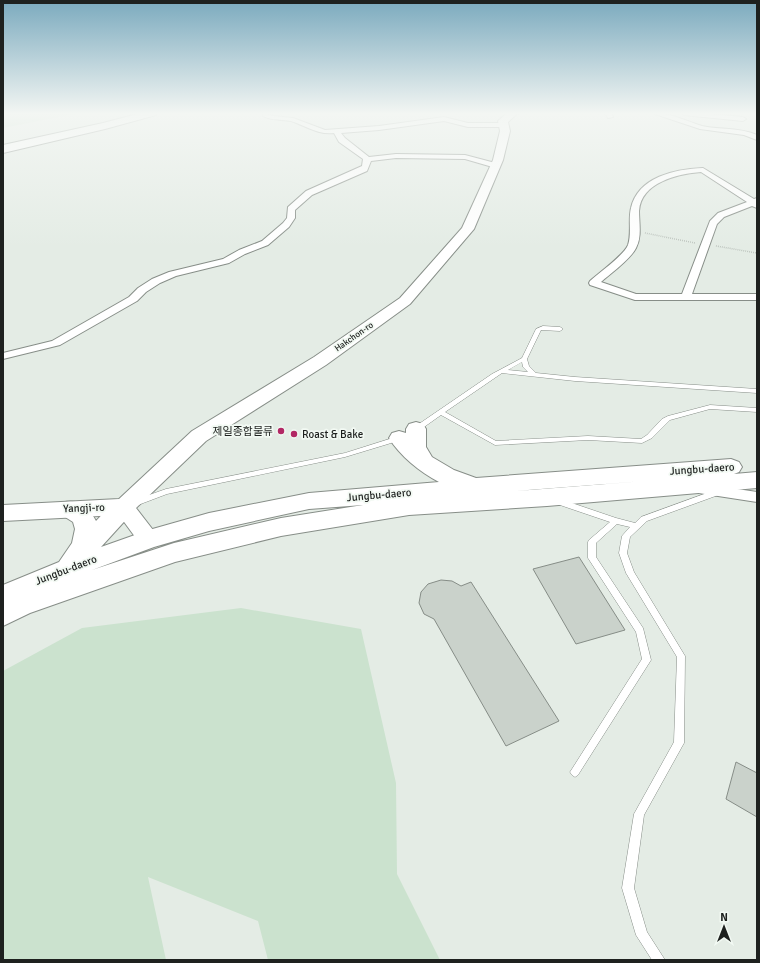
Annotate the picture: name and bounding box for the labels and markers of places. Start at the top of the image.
place label: 제일종합물류 [212,425,273,438]
marker: 제일종합물류 [276,426,286,436]
place label: Roast & Bake [302,428,363,441]
marker: Roast & Bake [289,429,299,439]

